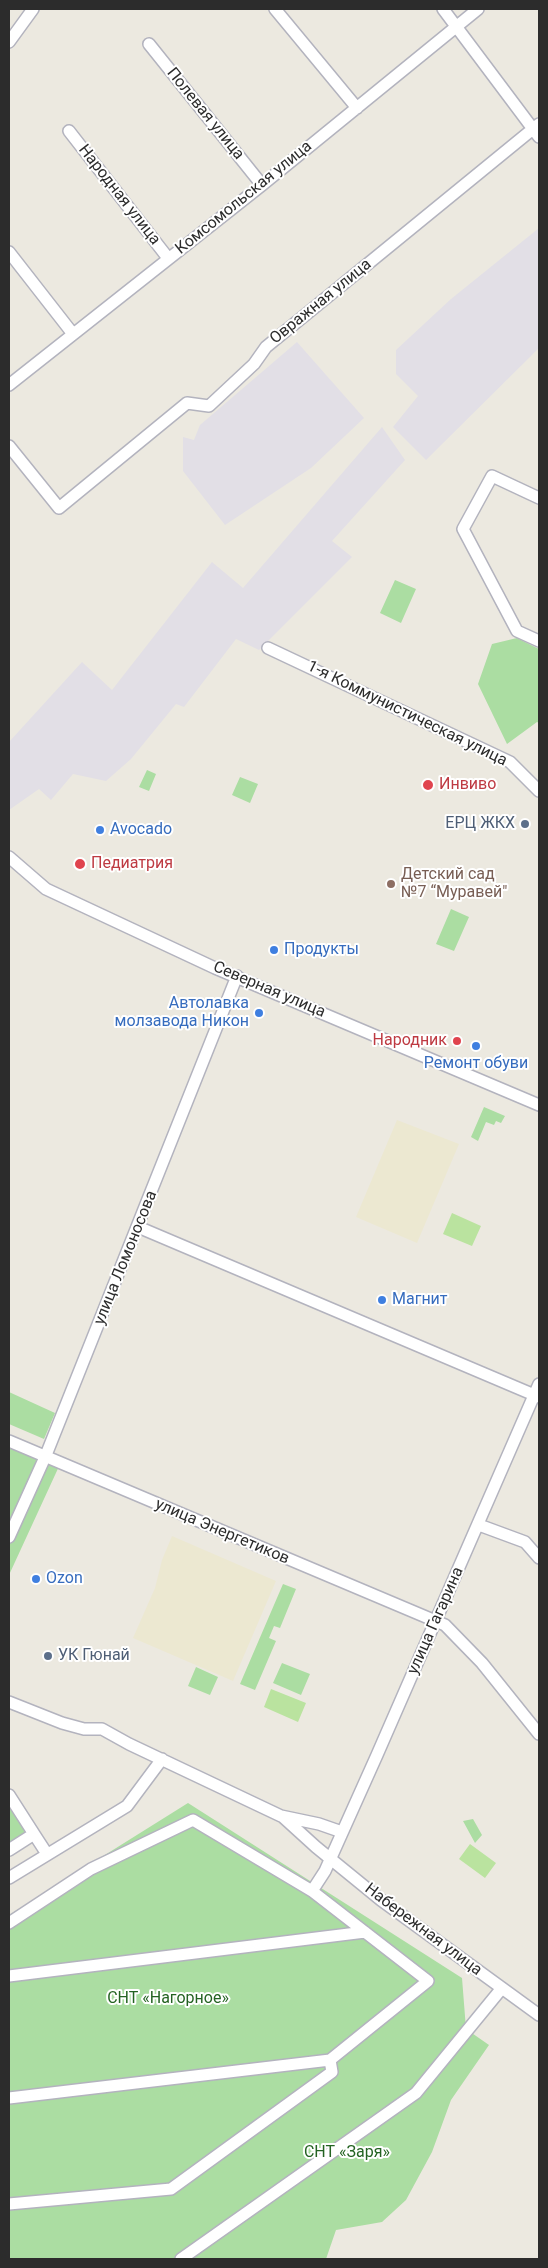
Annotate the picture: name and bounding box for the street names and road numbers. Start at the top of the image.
street label: Полевая улица [162,64,248,164]
street label: Комсомольская улица [172,137,316,259]
street label: Народная улица [74,141,164,249]
street label: Овражная улица [267,255,375,349]
street label: 1-я Коммунистическая улица [304,657,510,771]
street label: Северная улица [210,958,328,1022]
street label: улица Ломоносова [90,1188,162,1328]
street label: улица Энергетиков [152,1495,292,1569]
street label: улица Гагарина [404,1564,468,1678]
street label: Набережная улица [361,1880,485,1980]

